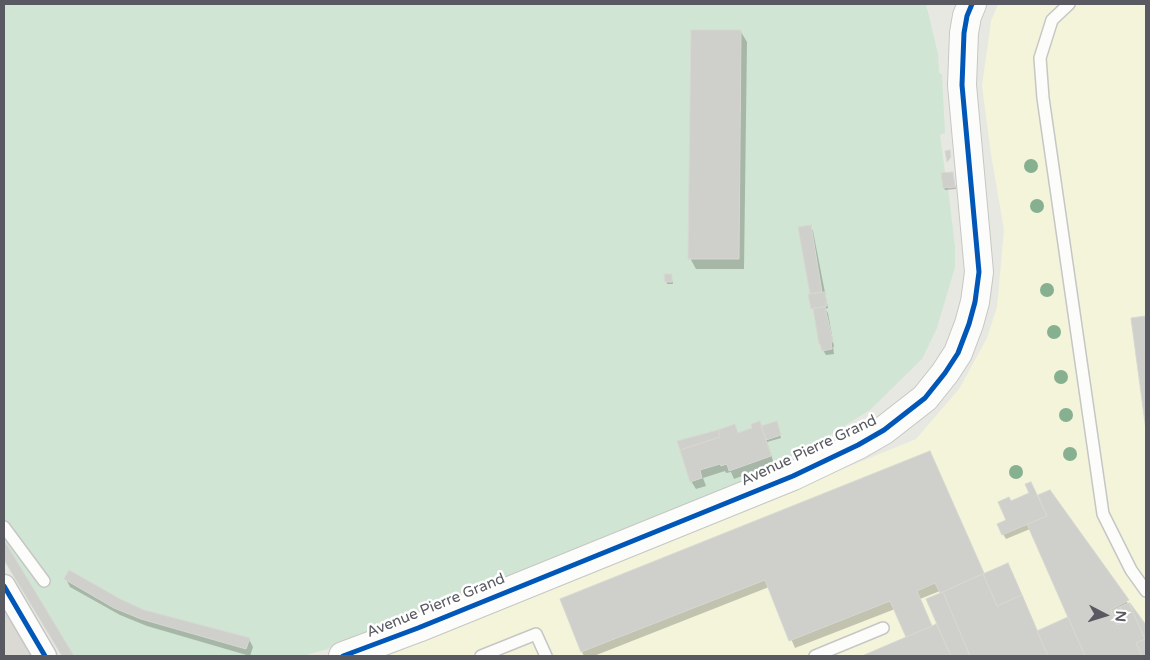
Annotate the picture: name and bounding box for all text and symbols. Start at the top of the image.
street label: Avenue Pierre Grand [738,412,880,490]
street label: Avenue Pierre Grand [364,570,508,642]
north arrow [1080,590,1130,640]
text: N [1111,610,1129,623]

